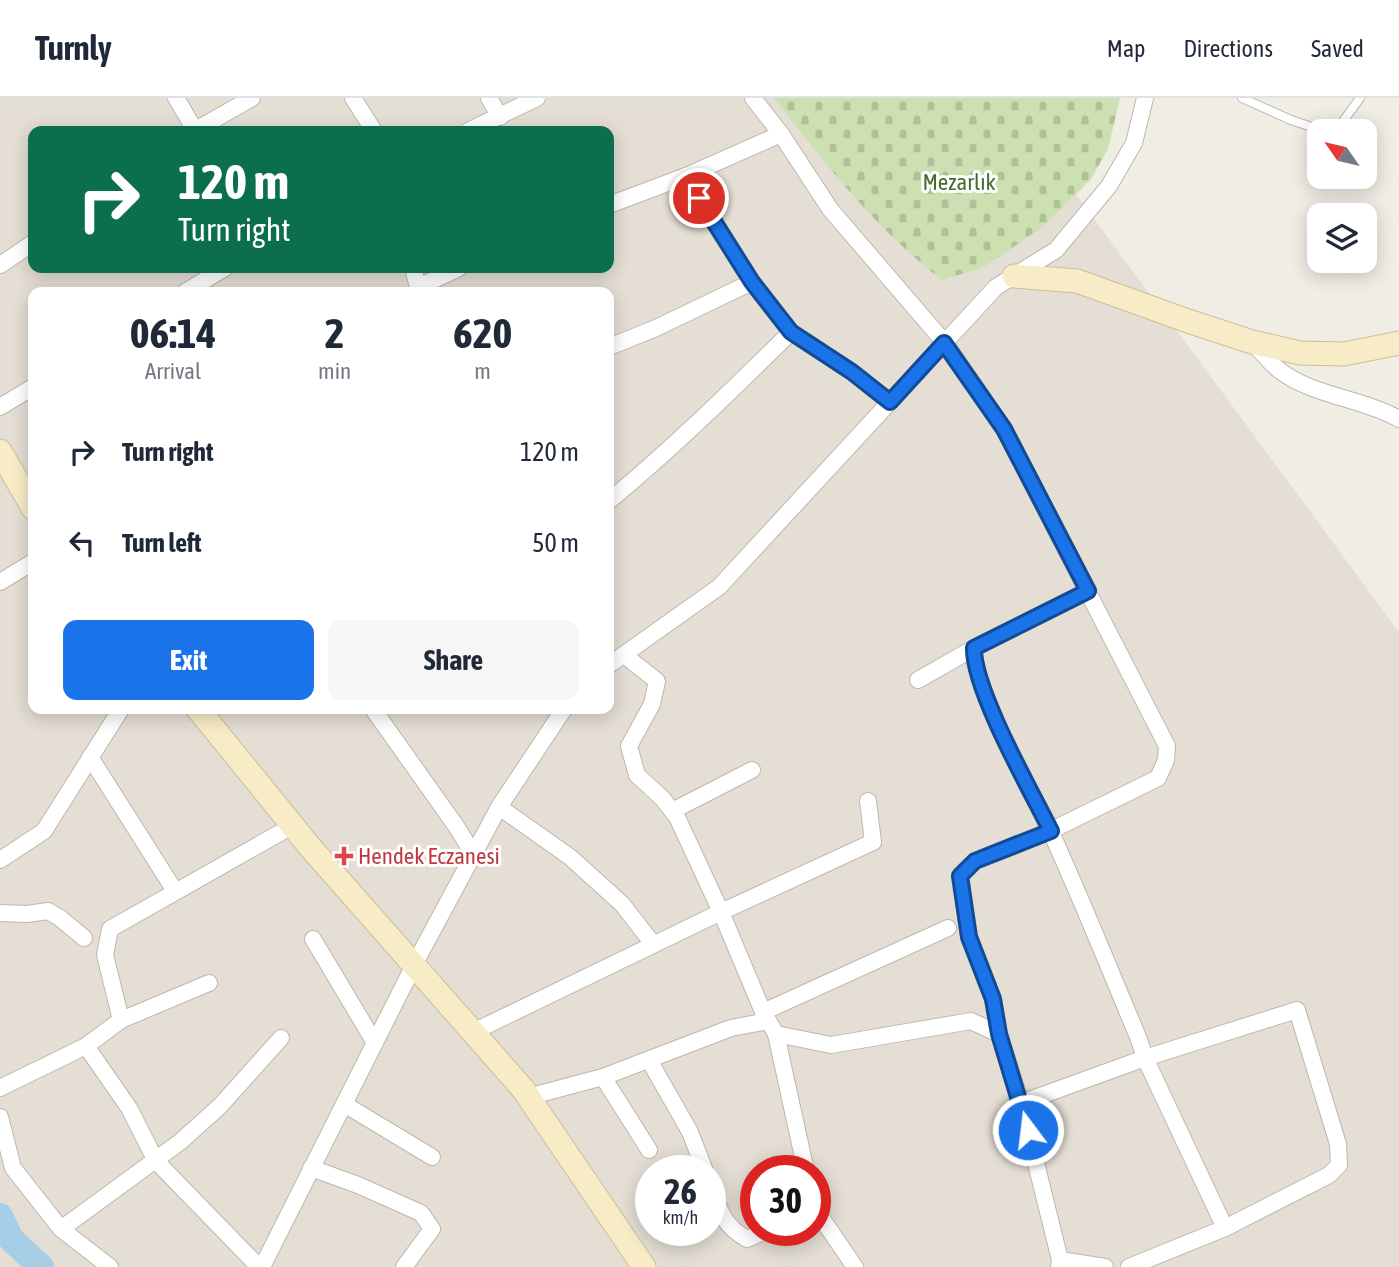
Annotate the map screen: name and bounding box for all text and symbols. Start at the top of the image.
text: Turnly [35,29,112,67]
text: Map [1107,35,1145,62]
text: Directions [1183,35,1273,62]
text: Saved [1311,35,1364,62]
north arrow [1307,119,1377,189]
map controls [1307,119,1377,273]
text: 120 m [178,153,289,209]
icon: right [63,154,154,245]
pin [669,168,729,228]
park label: Mezarlık [922,169,996,195]
icon: arrive [680,179,718,217]
button: layers [1307,203,1377,273]
text: Turn right [178,211,291,248]
text: 06:14 [130,309,216,357]
text: 2 [325,309,344,357]
text: 620 [453,309,512,357]
text: Arrival [145,358,201,384]
text: min [318,358,351,384]
text: m [474,358,491,384]
icon: right [63,433,101,471]
text: Turn right [122,437,213,467]
text: 120 m [520,437,579,467]
icon: left [63,524,101,562]
text: Turn left [122,528,202,558]
text: 50 m [532,528,579,558]
button: Exit [63,620,314,700]
button: Share [328,620,579,700]
place label: Hendek Eczanesi [358,843,500,869]
marker: Hendek Eczanesi [336,848,352,864]
position arrow [991,1093,1065,1167]
speed limit sign: 30 [740,1155,831,1246]
text: 26 [664,1171,697,1211]
text: km/h [663,1207,698,1228]

